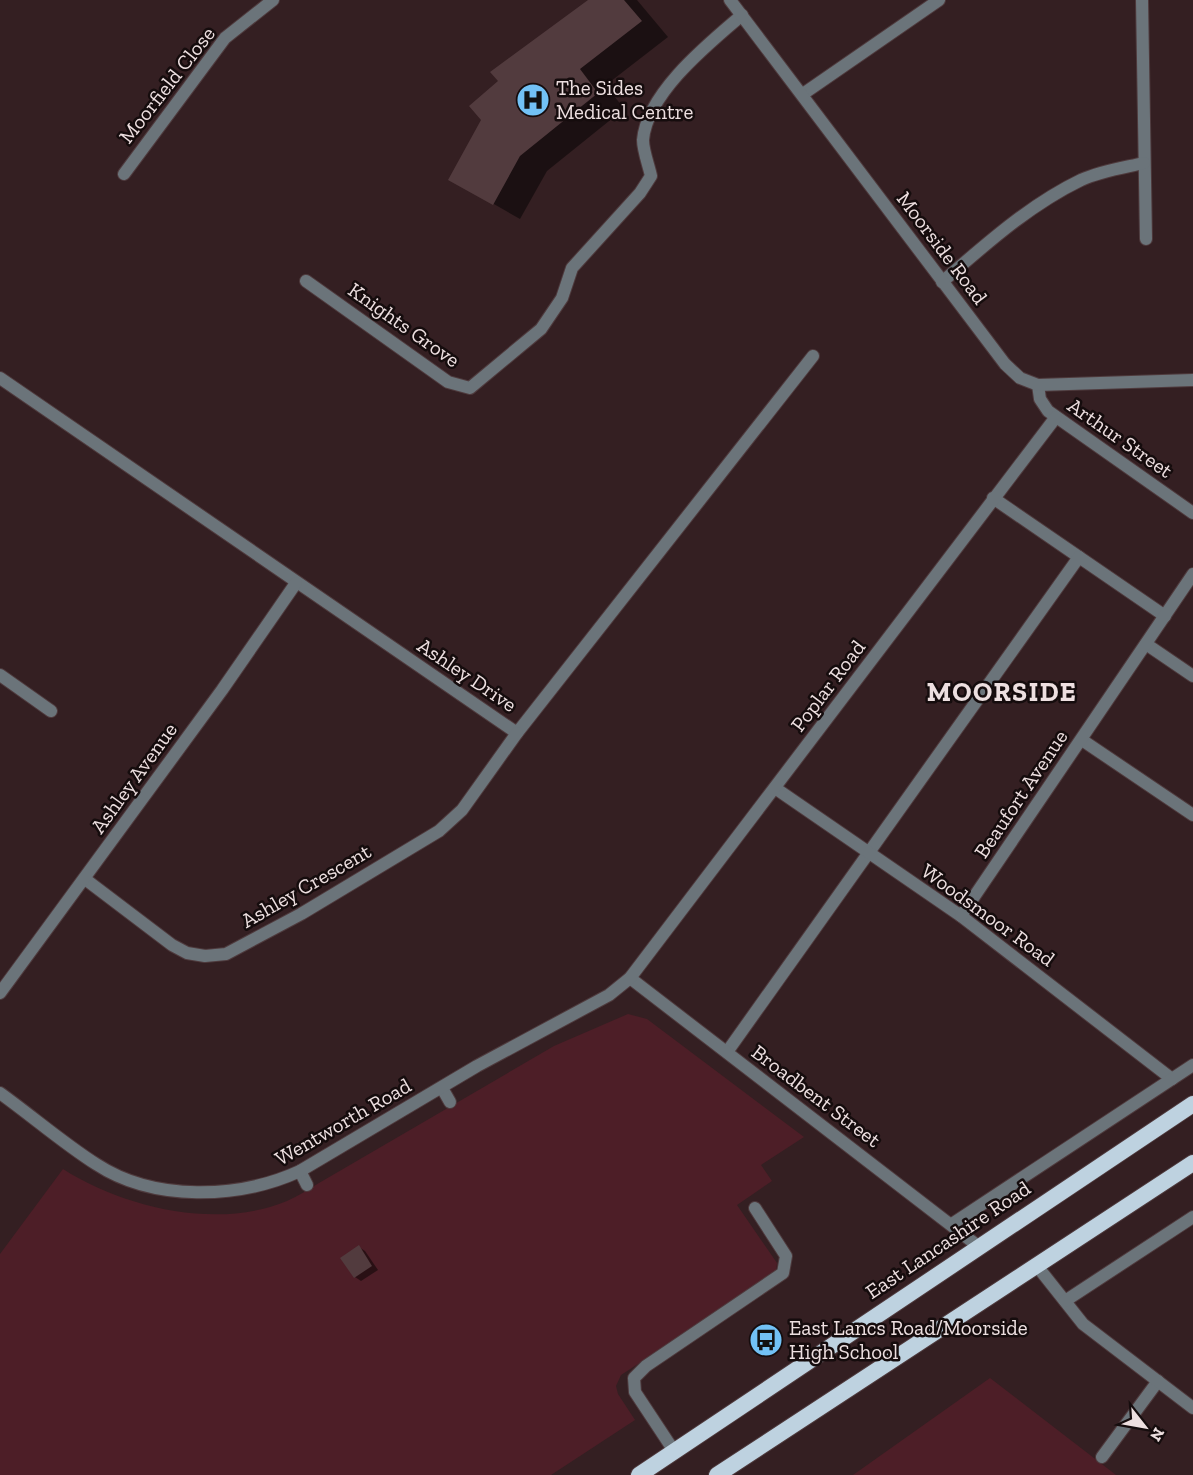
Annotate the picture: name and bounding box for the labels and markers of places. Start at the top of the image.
place label: The Sides Medical Centre [556,75,694,124]
hospital icon: The Sides Medical Centre [515,82,551,118]
place label: East Lancs Road/Moorside High School [789,1315,1028,1364]
bus stop icon: East Lancs Road/Moorside High School [748,1322,784,1358]

